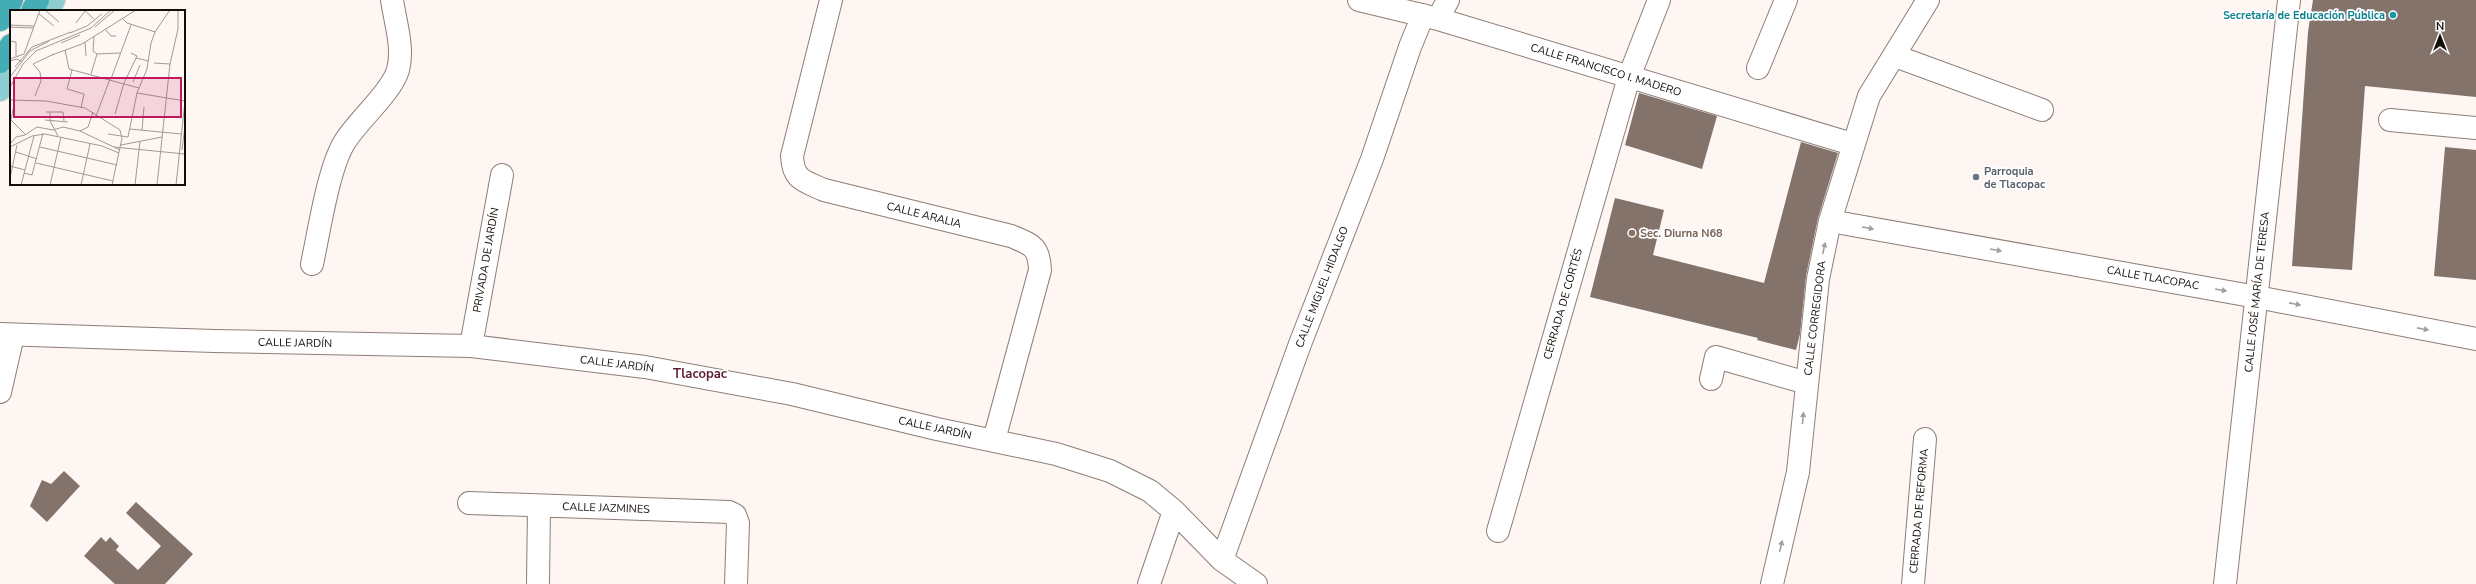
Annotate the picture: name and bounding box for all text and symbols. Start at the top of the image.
place label: Secretaría de Educación Pública [2223,8,2385,23]
inset map [10,10,185,185]
marker: Secretaría de Educación Pública [2388,10,2398,20]
north arrow [2420,16,2460,56]
text: N [2436,19,2444,34]
street label: CALLE FRANCISCO I. MADERO [1529,40,1683,100]
place label: Parroquia de Tlacopac [1984,164,2046,192]
marker: Parroquia de Tlacopac [1971,172,1981,182]
street label: CALLE ARALIA [885,198,963,232]
street label: PRIVADA DE JARDÍN [468,206,503,314]
street label: CALLE JOSÉ MARÍA DE TERESA [2240,211,2273,373]
street label: CALLE MIGUEL HIDALGO [1292,224,1352,350]
one-way arrow [1862,225,1874,231]
place label: Sec. Diurna N68 [1640,226,1723,241]
marker: Sec. Diurna N68 [1627,228,1637,238]
one-way arrow [1822,241,1828,254]
street label: CERRADA DE CORTÉS [1539,246,1586,361]
one-way arrow [1990,248,2002,254]
street label: CALLE CORREGIDORA [1801,260,1829,376]
street label: CALLE TLACOPAC [2106,262,2200,294]
one-way arrow [2215,288,2227,294]
one-way arrow [2289,302,2301,308]
one-way arrow [2417,326,2429,332]
street label: CALLE JARDÍN [258,334,332,351]
street label: CALLE JARDÍN [579,351,655,376]
district label: Tlacopac [673,365,727,383]
street label: CALLE JARDÍN [897,412,973,443]
one-way arrow [1800,412,1807,424]
street label: CERRADA DE REFORMA [1906,448,1932,574]
street label: CALLE JAZMINES [562,499,650,517]
one-way arrow [1778,540,1784,552]

